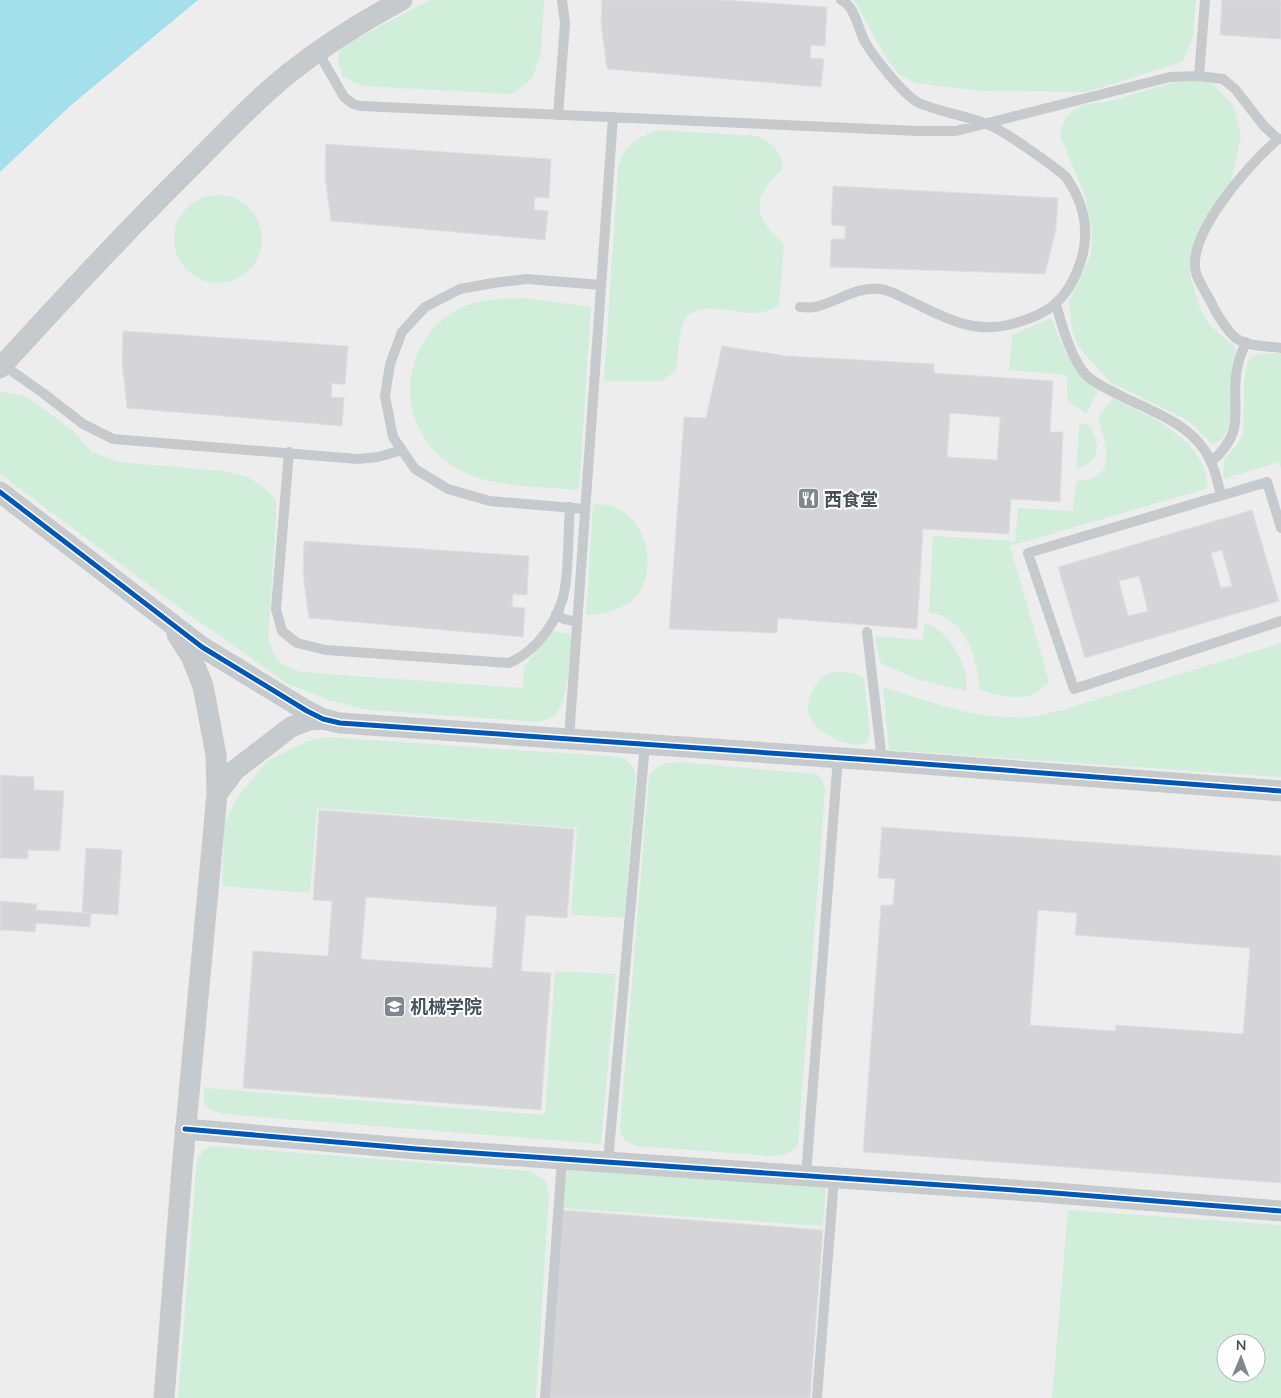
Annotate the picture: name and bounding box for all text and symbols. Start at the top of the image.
restaurant icon: 西食堂 [796,487,820,511]
place label: 西食堂 [824,488,878,511]
school or university icon: 机械学院 [382,994,406,1018]
place label: 机械学院 [410,995,482,1018]
north arrow [1216,1333,1266,1383]
text: N [1236,1336,1247,1354]

